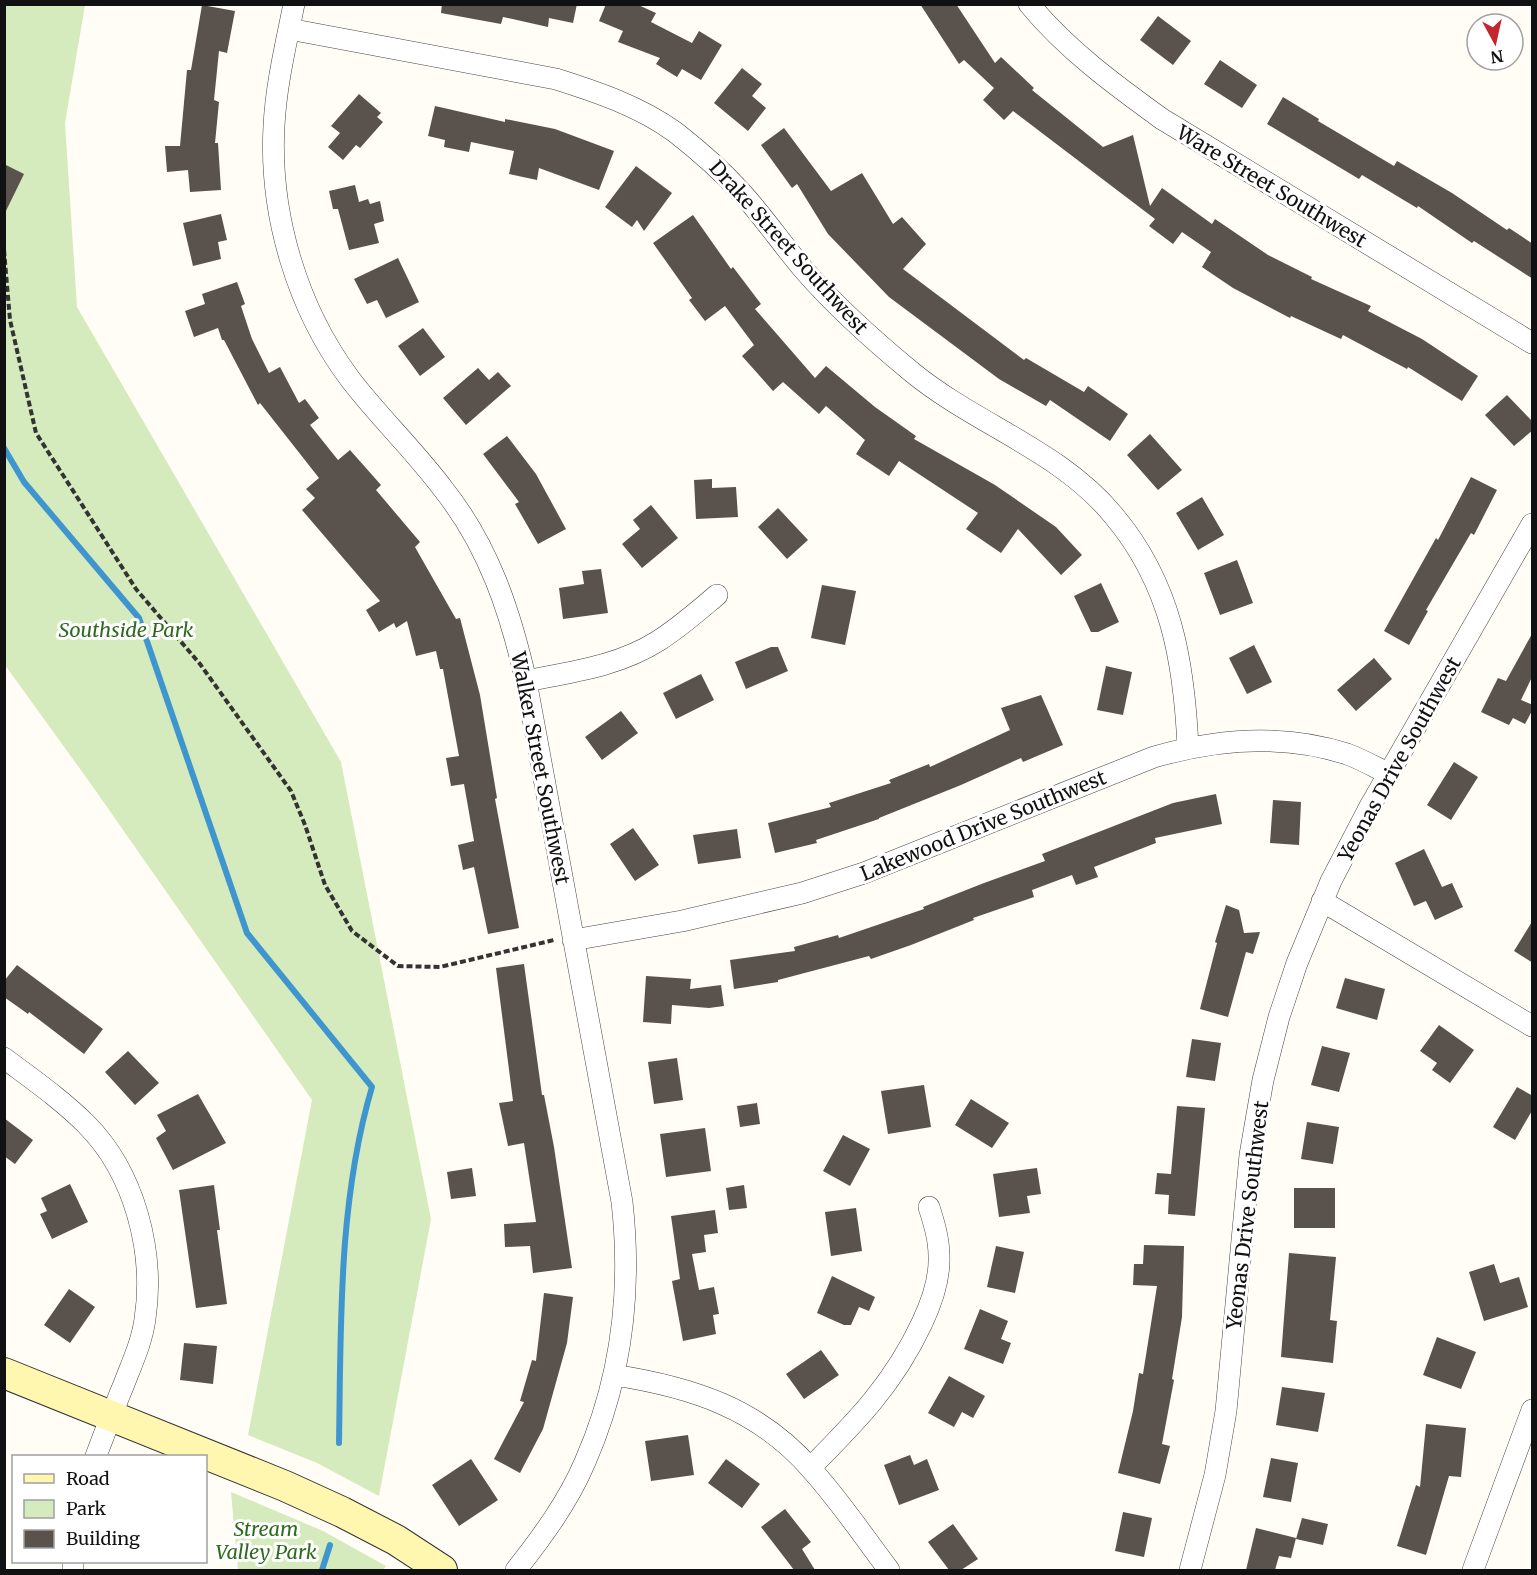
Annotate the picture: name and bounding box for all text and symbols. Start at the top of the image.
north arrow [1465,12,1525,72]
text: N [1489,46,1505,68]
street label: Ware Street Southwest [1172,119,1372,253]
street label: Drake Street Southwest [704,155,874,339]
park label: Southside Park [59,617,193,642]
street label: Walker Street Southwest [506,649,576,886]
street label: Yeonas Drive Southwest [1332,652,1466,867]
street label: Lakewood Drive Southwest [856,764,1110,886]
street label: Yeonas Drive Southwest [1220,1099,1273,1332]
legend [12,1455,207,1563]
text: Road [66,1467,110,1490]
text: Park [66,1497,107,1520]
park label: Stream Valley Park [215,1516,317,1564]
text: Building [66,1527,140,1550]

